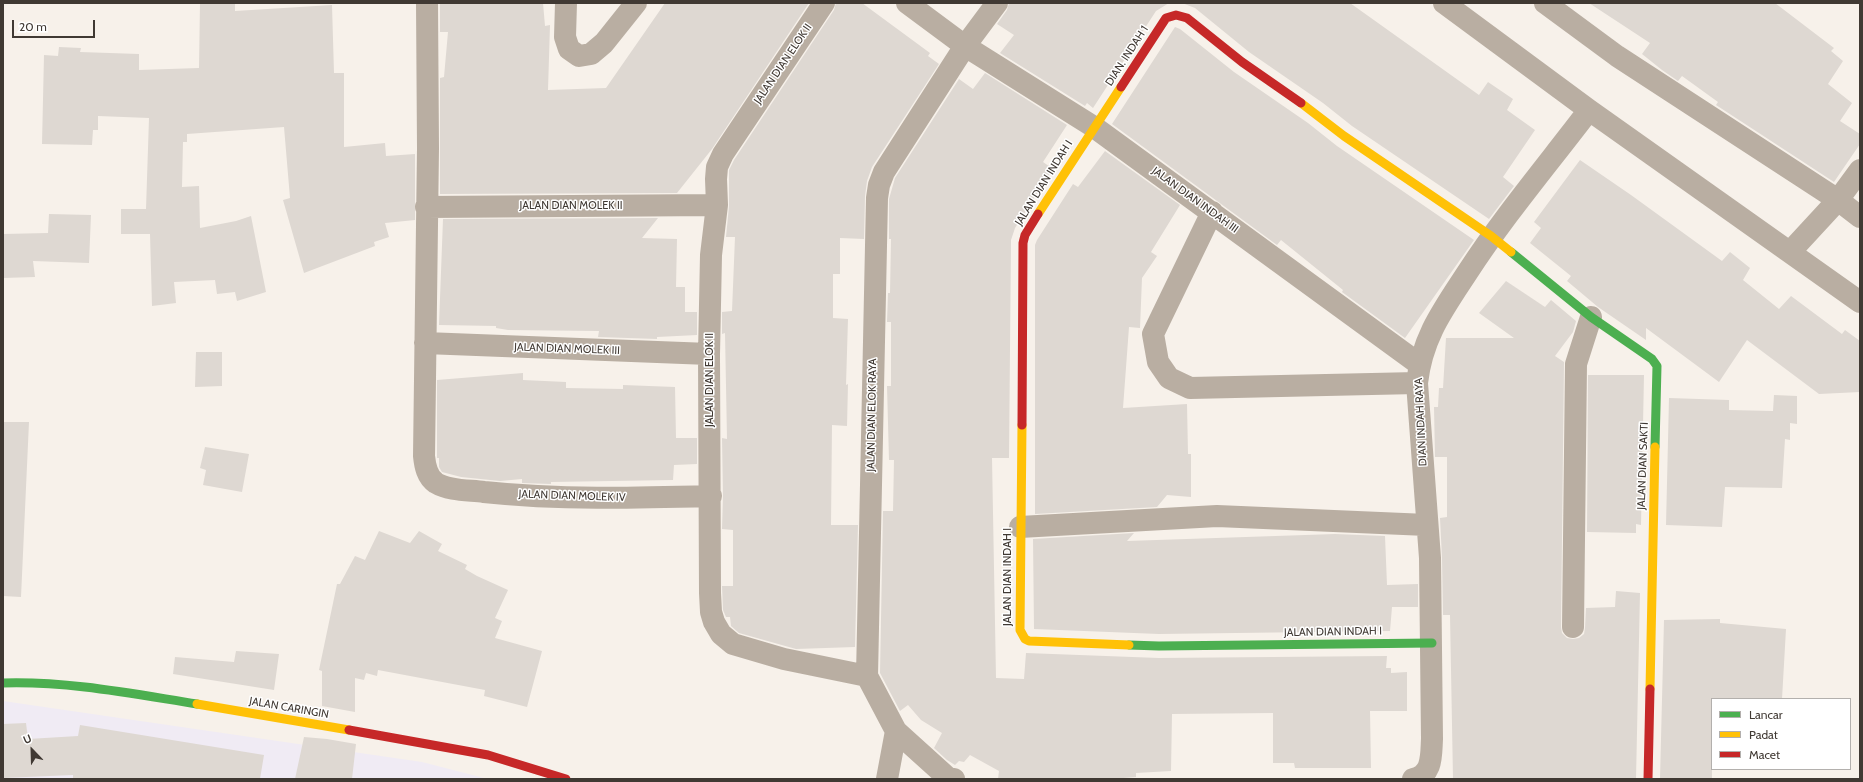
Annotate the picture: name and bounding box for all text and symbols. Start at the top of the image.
scale bar [14,12,97,38]
text: 20 m [19,19,47,34]
street label: JALAN DIAN ELOK II [751,21,815,107]
street label: DIAN. INDAH 1 [1103,23,1151,89]
street label: JALAN DIAN INDAH I [1012,138,1076,228]
street label: JALAN DIAN INDAH III [1149,164,1241,236]
street label: JALAN DIAN MOLEK II [519,199,623,213]
street label: JALAN DIAN ELOK II [703,333,717,427]
street label: JALAN DIAN MOLEK III [514,341,620,357]
street label: JALAN DIAN ELOK RAYA [864,358,880,472]
street label: DIAN INDAH RAYA [1412,378,1430,466]
street label: JALAN DIAN SAKTI [1635,422,1651,510]
street label: JALAN DIAN MOLEK IV [518,488,626,504]
street label: JALAN DIAN INDAH I [1001,528,1015,626]
street label: JALAN DIAN INDAH I [1284,625,1382,639]
street label: JALAN CARINGIN [248,694,330,722]
legend [1711,698,1851,770]
text: Lancar [1749,707,1782,722]
text: Padat [1749,727,1778,742]
north arrow [12,730,52,770]
text: U [21,731,34,747]
text: Macet [1749,747,1780,762]

